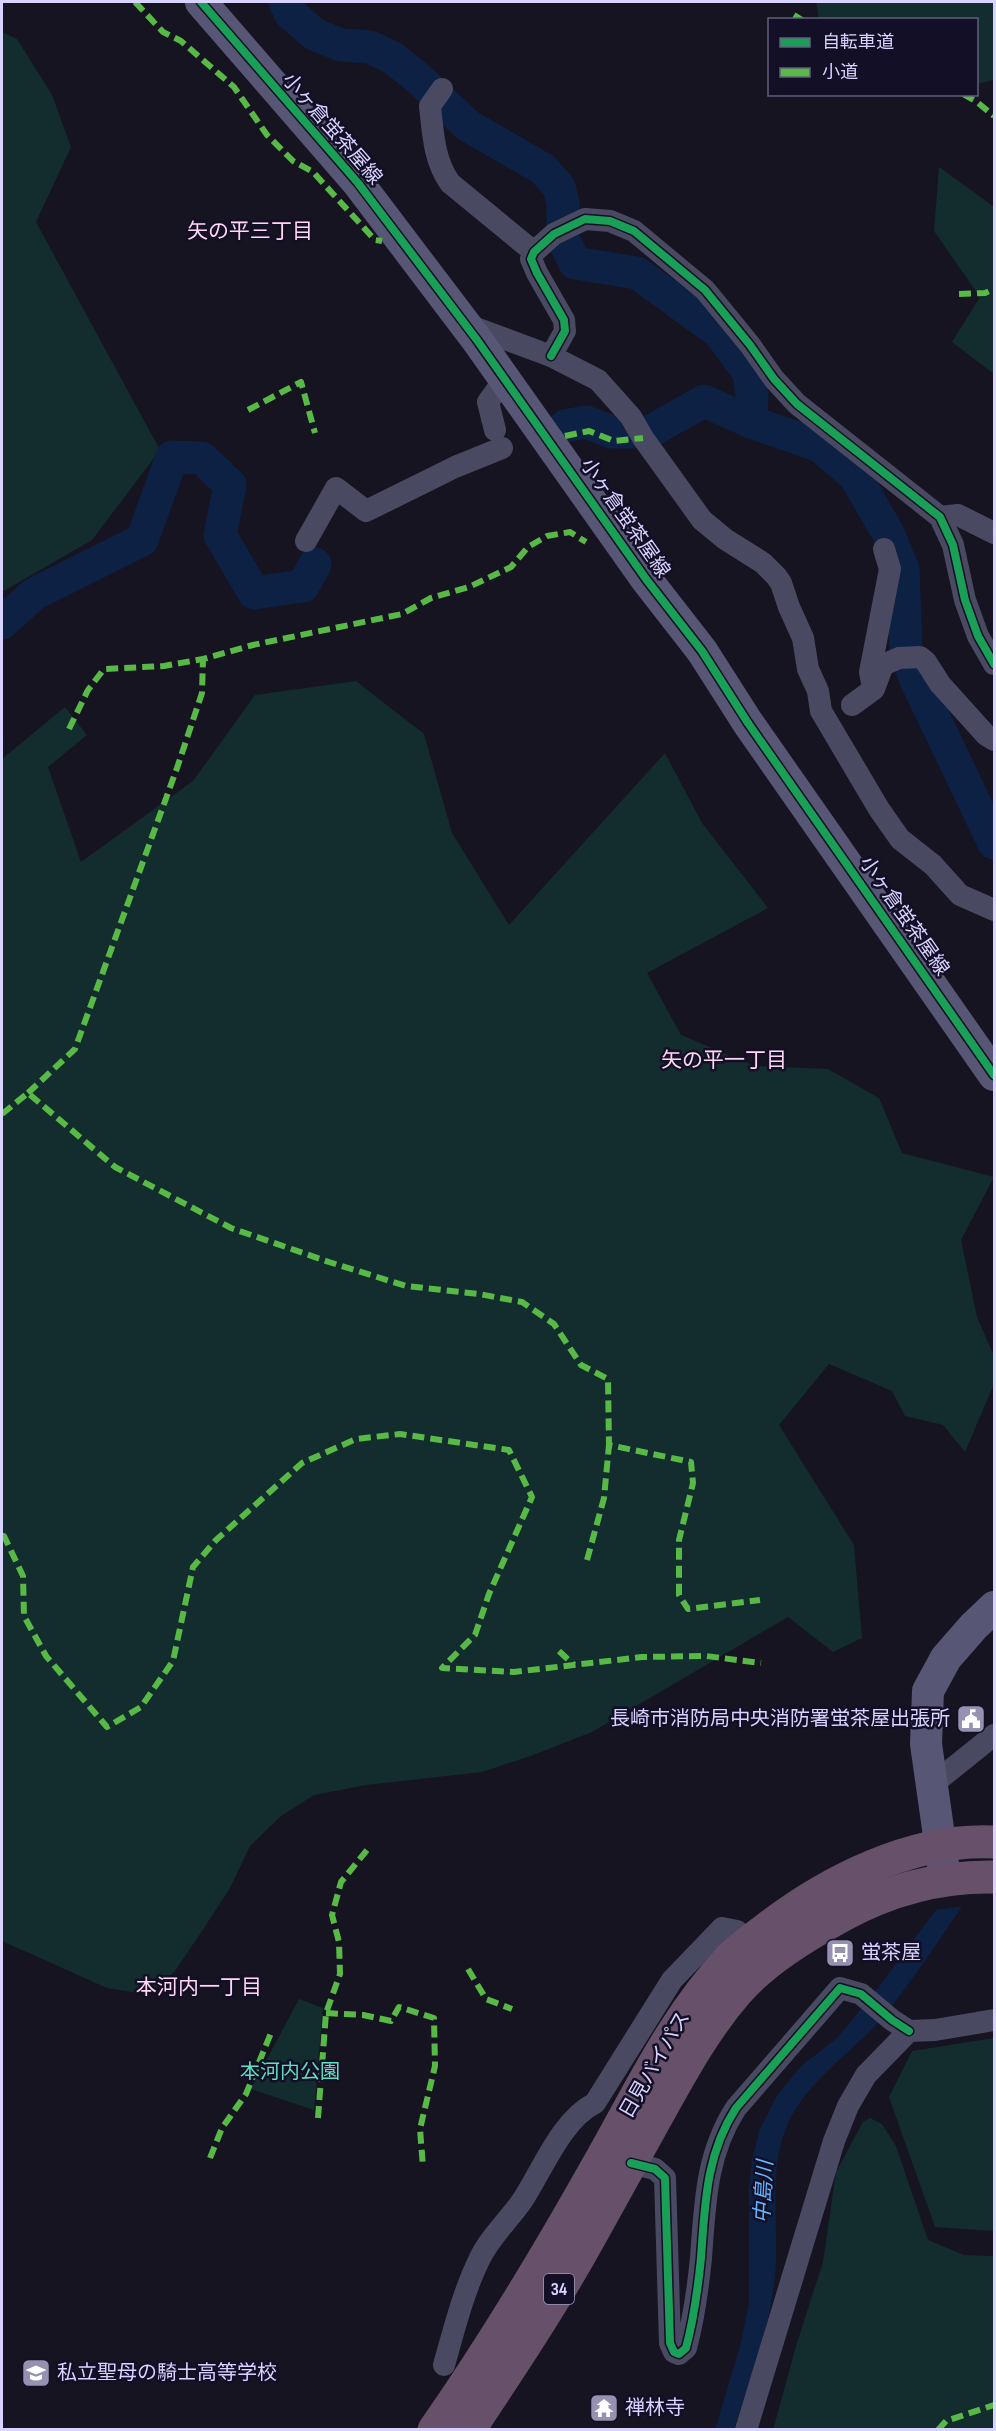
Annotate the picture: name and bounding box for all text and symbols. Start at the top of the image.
legend [768,18,978,96]
text: 自転車道 [822,32,894,53]
text: 小道 [822,62,858,83]
street label: 小ヶ倉蛍茶屋線 [277,68,387,190]
district label: 矢の平三丁目 [187,219,313,244]
street label: 小ヶ倉蛍茶屋線 [575,454,675,582]
street label: 小ヶ倉蛍茶屋線 [854,852,954,980]
district label: 矢の平一丁目 [661,1048,787,1073]
public building icon: 長崎市消防局中央消防署蛍茶屋出張所 [955,1703,987,1735]
place label: 長崎市消防局中央消防署蛍茶屋出張所 [610,1707,950,1731]
bus stop icon: 蛍茶屋 [824,1937,856,1969]
place label: 蛍茶屋 [861,1941,921,1965]
district label: 本河内一丁目 [136,1975,262,2000]
street label: 日見バイパス [615,2007,695,2123]
park label: 本河内公園 [240,2060,340,2084]
water label: 中島川 [750,2158,778,2224]
road number: 34 [544,2274,574,2304]
school or university icon: 私立聖母の騎士高等学校 [20,2357,52,2389]
place label: 私立聖母の騎士高等学校 [57,2361,277,2385]
temple icon: 禅林寺 [588,2392,620,2424]
place label: 禅林寺 [625,2396,685,2420]

